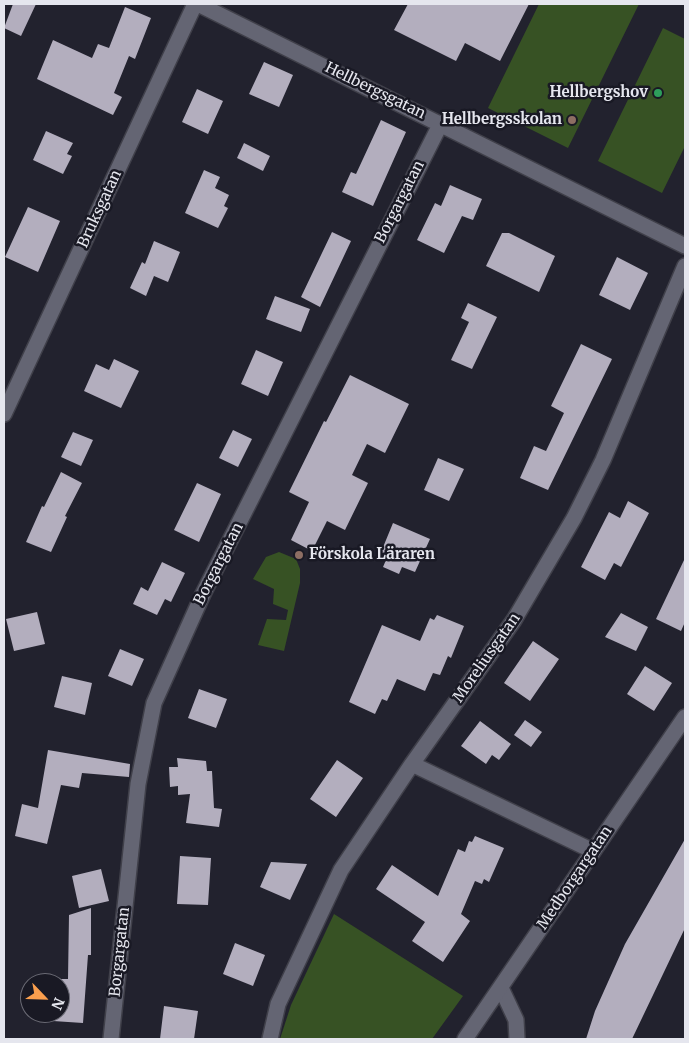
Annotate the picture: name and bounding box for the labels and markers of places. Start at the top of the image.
place label: Hellbergshov [549,84,648,102]
marker: Hellbergshov [652,87,664,99]
place label: Hellbergsskolan [442,111,562,129]
marker: Hellbergsskolan [566,114,578,126]
place label: Förskola Läraren [309,546,435,564]
marker: Förskola Läraren [293,549,305,561]

